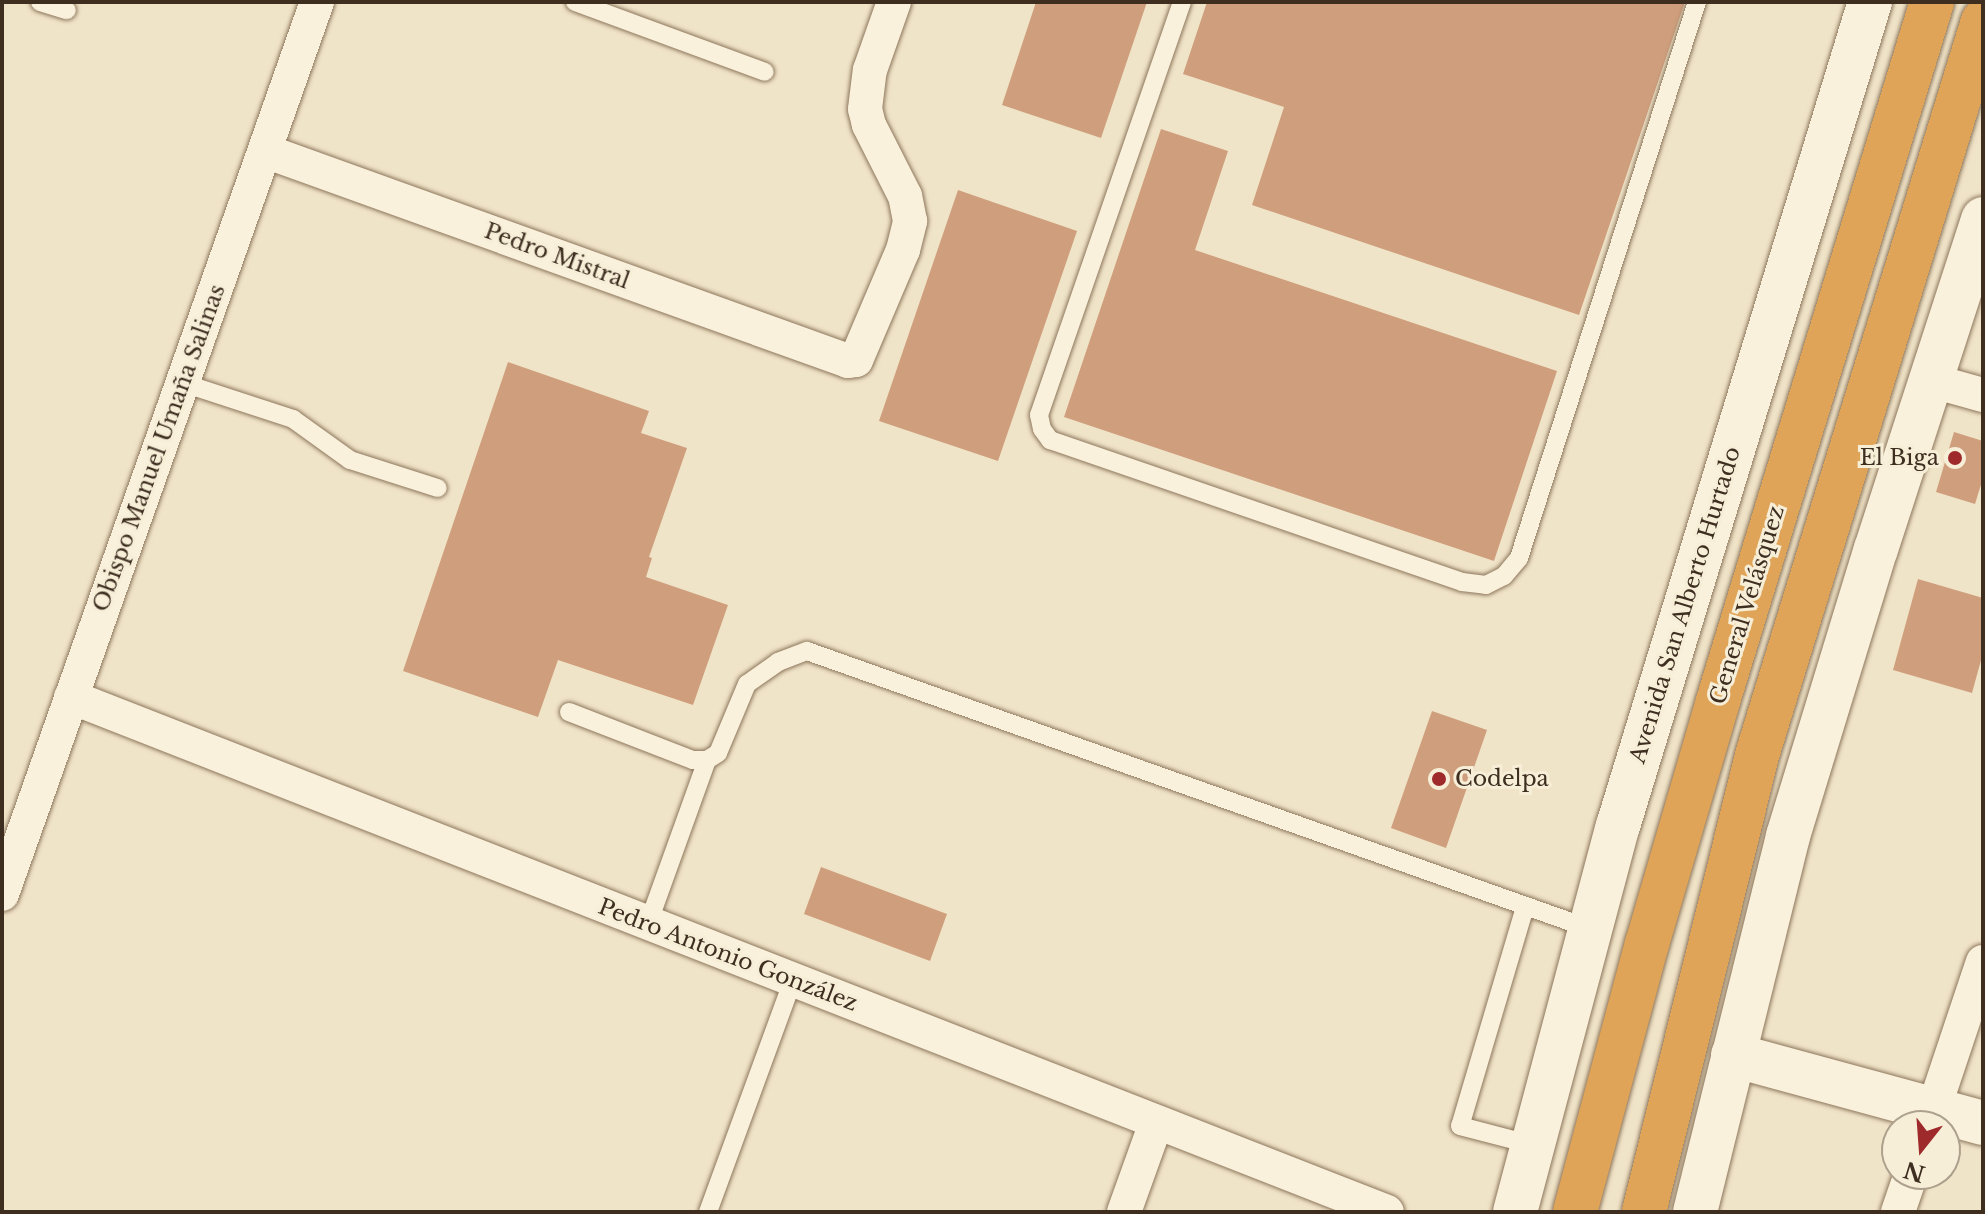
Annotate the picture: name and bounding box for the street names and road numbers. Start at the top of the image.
street label: Pedro Mistral [481,218,633,294]
street label: Obispo Manuel Umaña Salinas [87,281,231,615]
street label: Avenida San Alberto Hurtado [1624,443,1746,767]
street label: General Velásquez [1704,502,1790,708]
street label: Pedro Antonio González [594,893,862,1017]

